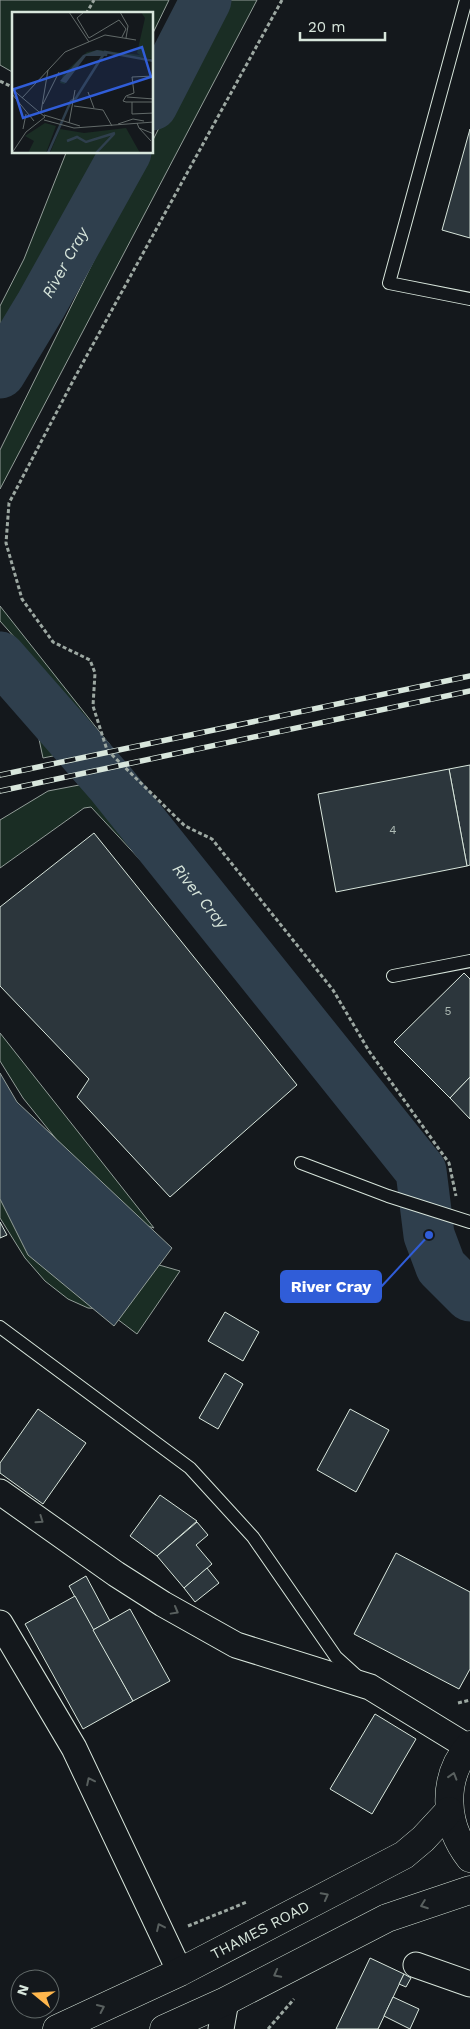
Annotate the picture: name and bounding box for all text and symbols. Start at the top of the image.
scale bar [300,10,385,42]
inset map [12,12,154,154]
text: 20 m [308,18,346,36]
water label: River Cray [38,223,93,301]
house number: 4 [389,823,397,837]
water label: River Cray [169,860,233,933]
house number: 5 [445,1004,452,1018]
callout: River Cray [281,1271,381,1302]
text: River Cray [291,1277,372,1296]
one-way arrow [34,1514,44,1523]
one-way arrow [170,1604,179,1614]
one-way arrow [448,1772,458,1780]
one-way arrow [86,1777,96,1786]
one-way arrow [319,1892,328,1902]
street label: THAMES ROAD [208,1897,312,1963]
one-way arrow [420,1899,429,1909]
one-way arrow [156,1923,166,1932]
one-way arrow [273,1968,282,1978]
north arrow [10,1969,60,2019]
text: N [13,1983,32,1997]
one-way arrow [96,2004,105,2015]

